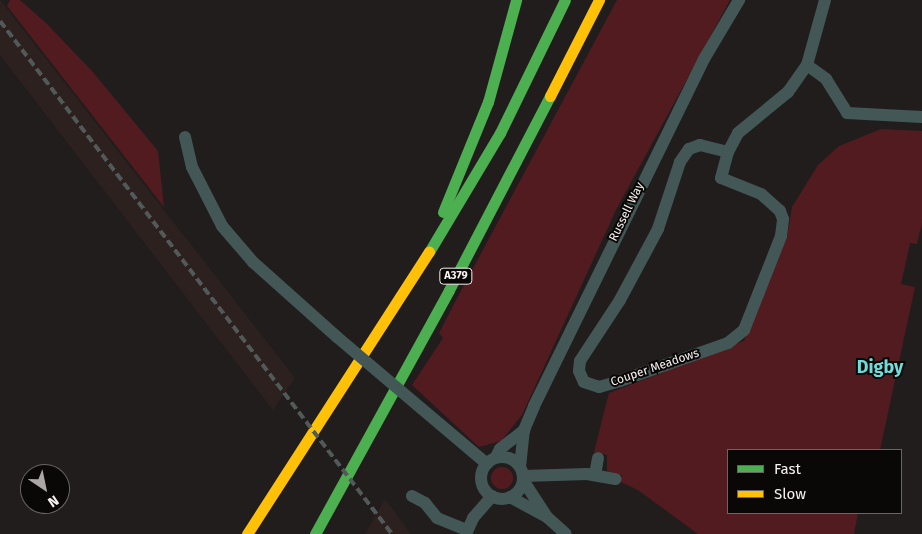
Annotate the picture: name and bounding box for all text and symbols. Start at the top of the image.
street label: Russell Way [607,180,647,244]
road number: A379 [438,268,474,284]
street label: Couper Meadows [609,346,701,390]
district label: Digby [857,356,903,378]
legend [727,449,902,514]
text: Fast [774,460,801,478]
north arrow [20,464,70,514]
text: Slow [774,485,806,503]
text: N [45,491,62,511]

